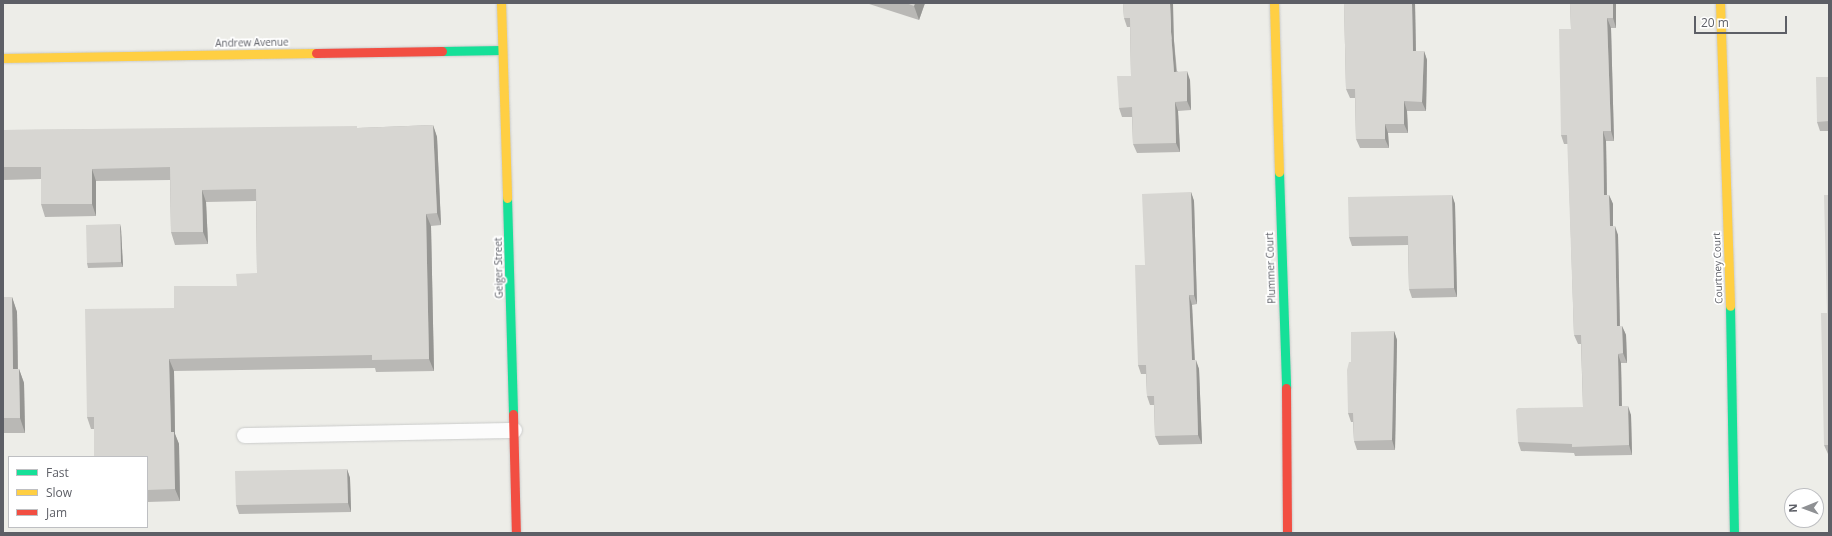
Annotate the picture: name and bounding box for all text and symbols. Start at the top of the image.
scale bar [1696,8,1789,34]
text: 20 m [1701,14,1729,31]
street label: Andrew Avenue [215,36,289,50]
street label: Plummer Court [1264,232,1278,304]
street label: Courtney Court [1711,232,1725,304]
street label: Geiger Street [492,237,506,299]
legend [8,456,148,528]
text: Fast [46,464,69,481]
text: Slow [46,484,72,501]
north arrow [1784,488,1824,528]
text: Jam [46,504,67,521]
text: N [1785,504,1800,513]

